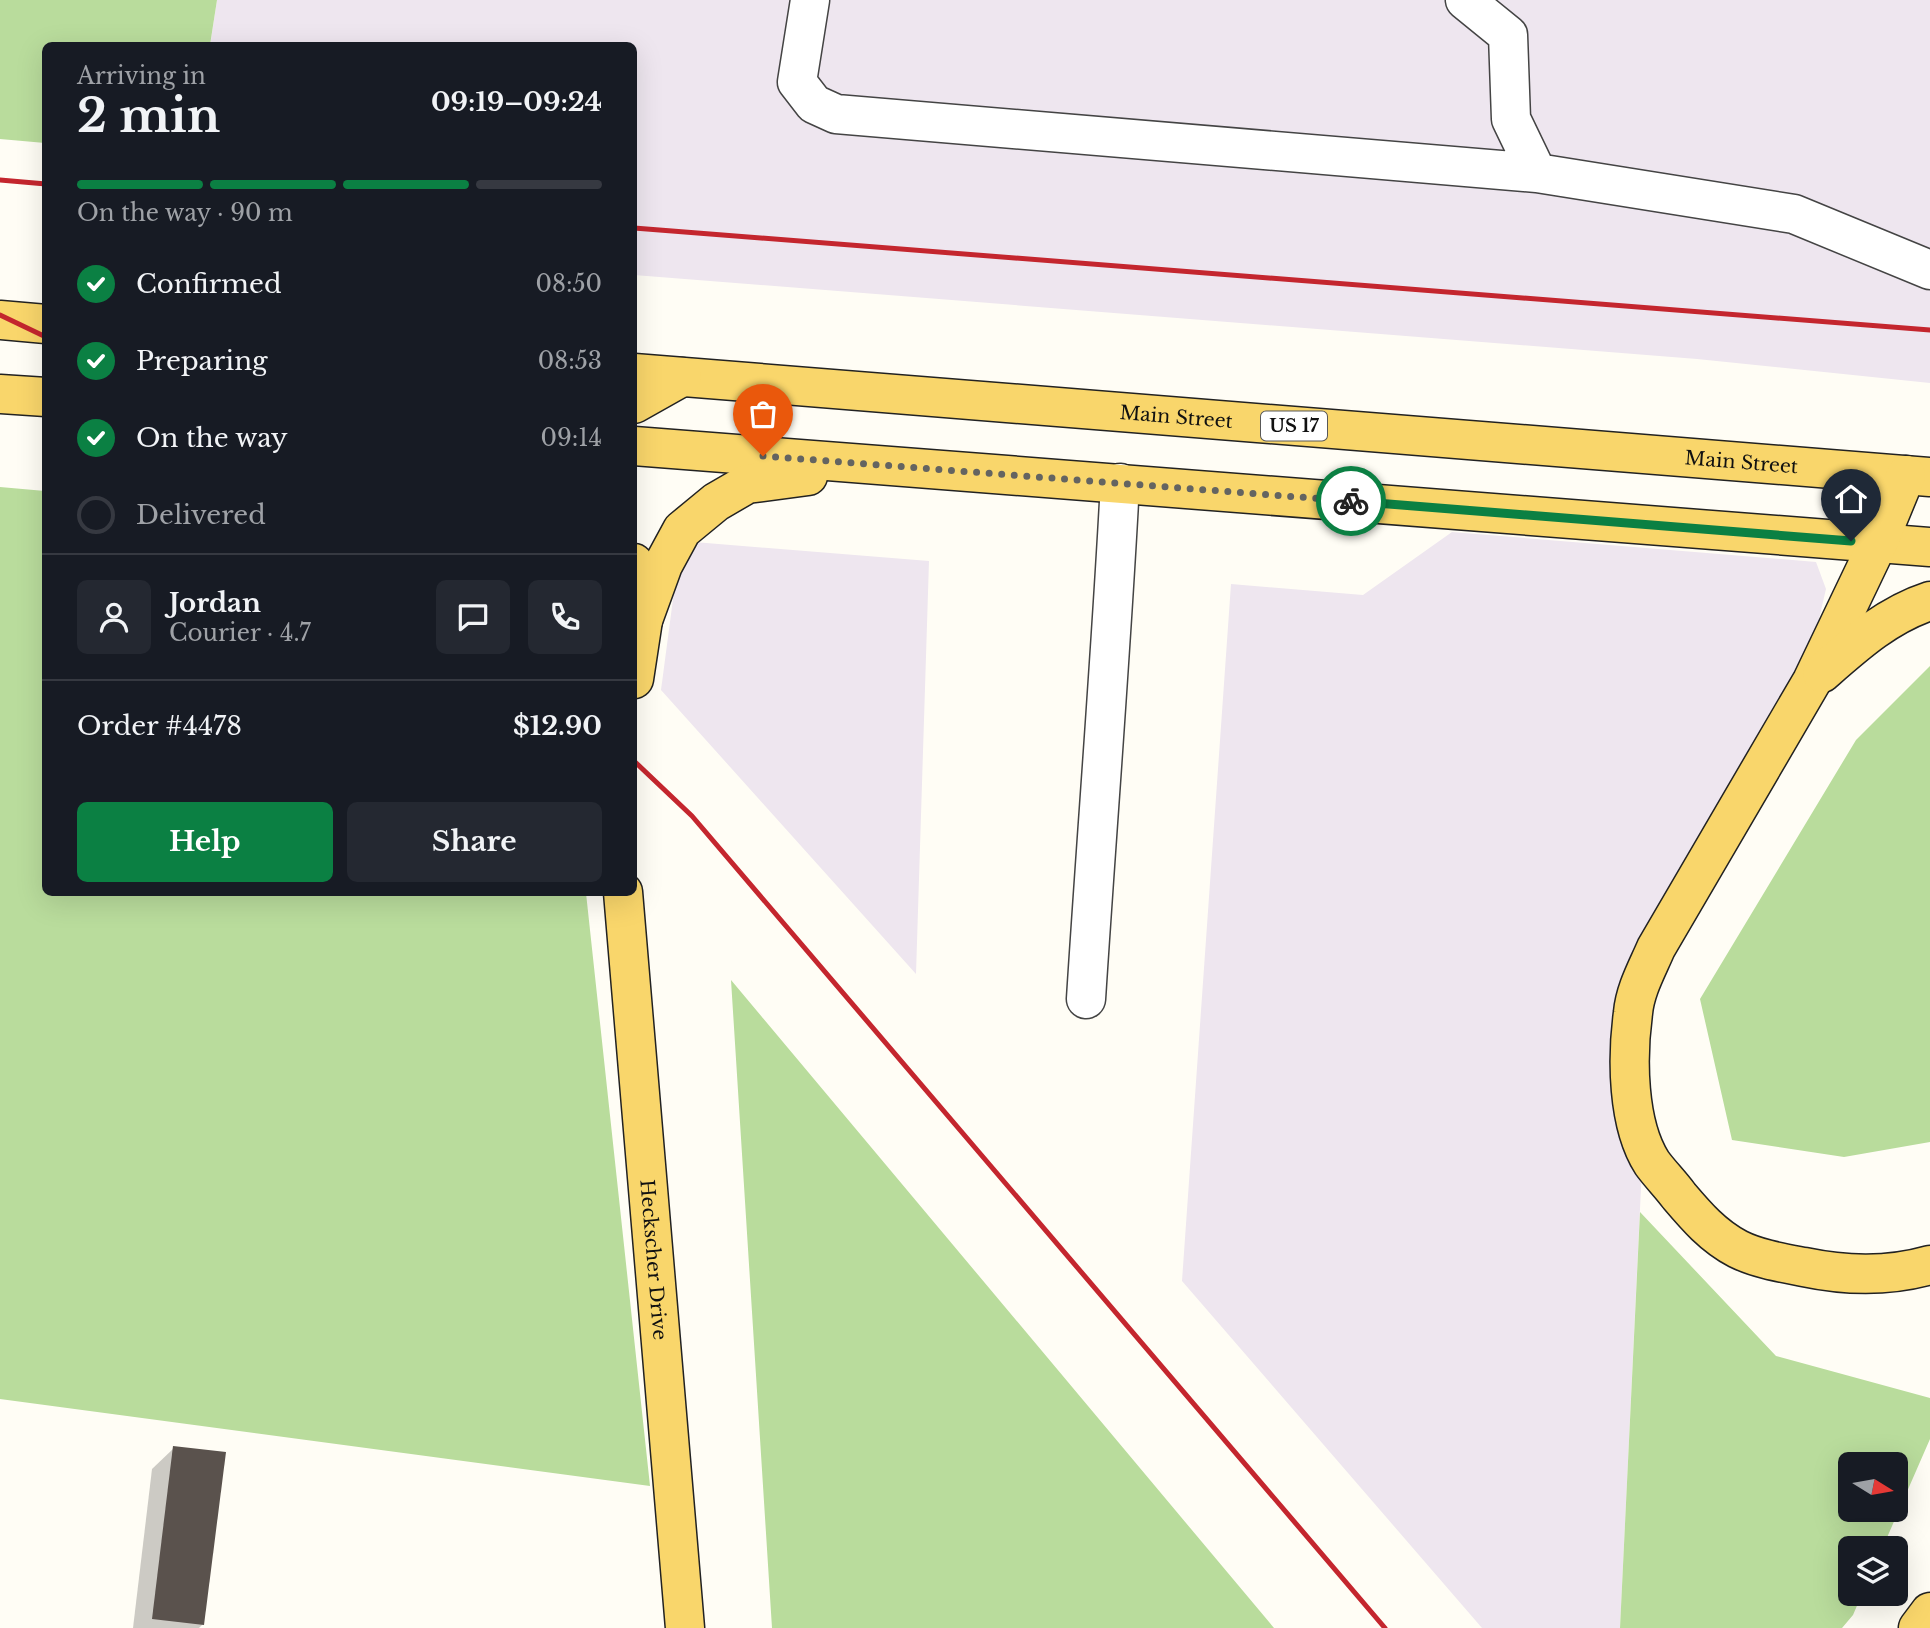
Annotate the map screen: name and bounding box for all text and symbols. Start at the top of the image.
text: Arriving in [77,62,206,90]
text: 09:19–09:24 [431,86,602,118]
text: 2 min [77,87,220,144]
text: On the way · 90 m [77,199,293,227]
icon: check [77,265,115,303]
text: Confirmed [136,268,281,300]
text: 08:50 [536,270,602,298]
icon: check [77,342,115,380]
text: Preparing [136,345,268,377]
text: 08:53 [538,347,602,375]
pin [733,384,793,456]
icon: bag [744,395,782,433]
street label: Main Street [1119,401,1235,433]
road number: US 17 [1261,412,1327,440]
icon: check [77,419,115,457]
text: On the way [136,422,288,454]
text: 09:14 [541,424,602,452]
street label: Main Street [1684,446,1800,478]
courier [1316,466,1386,536]
pin [1821,469,1881,541]
icon: home [1832,480,1870,518]
icon: bike [1332,482,1370,520]
text: Delivered [136,499,266,531]
button: person [77,580,151,654]
button: chat [436,580,510,654]
button: phone [528,580,602,654]
text: Jordan [169,587,261,619]
text: Courier · 4.7 [169,619,311,647]
text: Order #4478 [77,710,242,742]
text: $12.90 [513,710,602,742]
button: Help [77,802,333,882]
button: Share [347,802,602,882]
street label: Heckscher Drive [636,1178,672,1341]
north arrow [1838,1452,1908,1522]
map controls [1838,1452,1908,1606]
button: layers [1838,1536,1908,1606]

